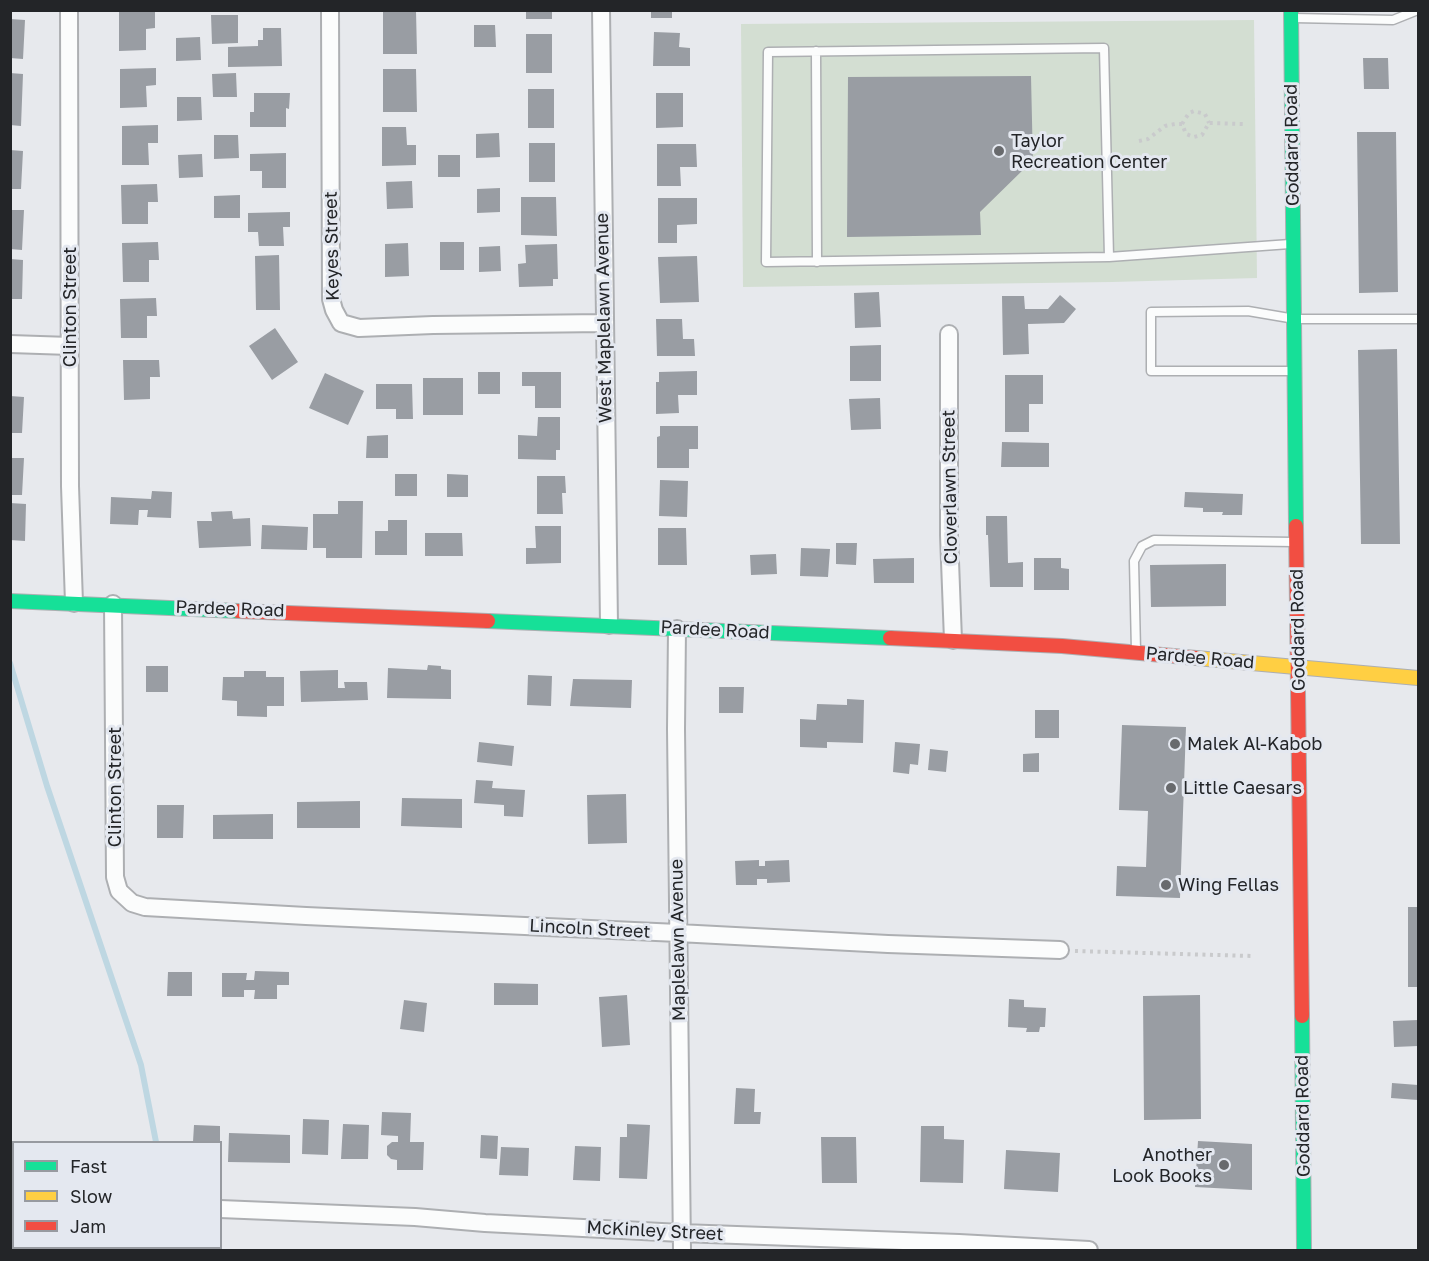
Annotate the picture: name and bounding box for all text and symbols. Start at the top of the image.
street label: Goddard Road [1280,84,1304,206]
place label: Taylor Recreation Center [1011,130,1167,172]
marker: Taylor Recreation Center [992,144,1006,158]
street label: Keyes Street [320,191,344,301]
street label: West Maplelawn Avenue [591,213,617,423]
street label: Clinton Street [59,247,81,367]
street label: Cloverlawn Street [938,410,962,564]
street label: Goddard Road [1286,569,1310,691]
street label: Pardee Road [175,596,285,622]
street label: Pardee Road [660,616,770,644]
street label: Pardee Road [1145,642,1255,674]
street label: Clinton Street [104,727,126,847]
place label: Malek Al-Kabob [1187,733,1322,755]
marker: Malek Al-Kabob [1168,737,1182,751]
place label: Little Caesars [1183,777,1302,799]
marker: Little Caesars [1164,781,1178,795]
street label: Maplelawn Avenue [666,859,690,1021]
place label: Wing Fellas [1178,874,1279,896]
marker: Wing Fellas [1159,878,1173,892]
street label: Lincoln Street [529,915,651,943]
street label: Goddard Road [1291,1055,1315,1177]
legend [12,1141,222,1249]
place label: Another Look Books [1112,1144,1212,1186]
text: Fast [70,1155,107,1177]
marker: Another Look Books [1217,1158,1231,1172]
text: Slow [70,1185,112,1207]
text: Jam [70,1215,106,1237]
street label: McKinley Street [586,1217,724,1245]

